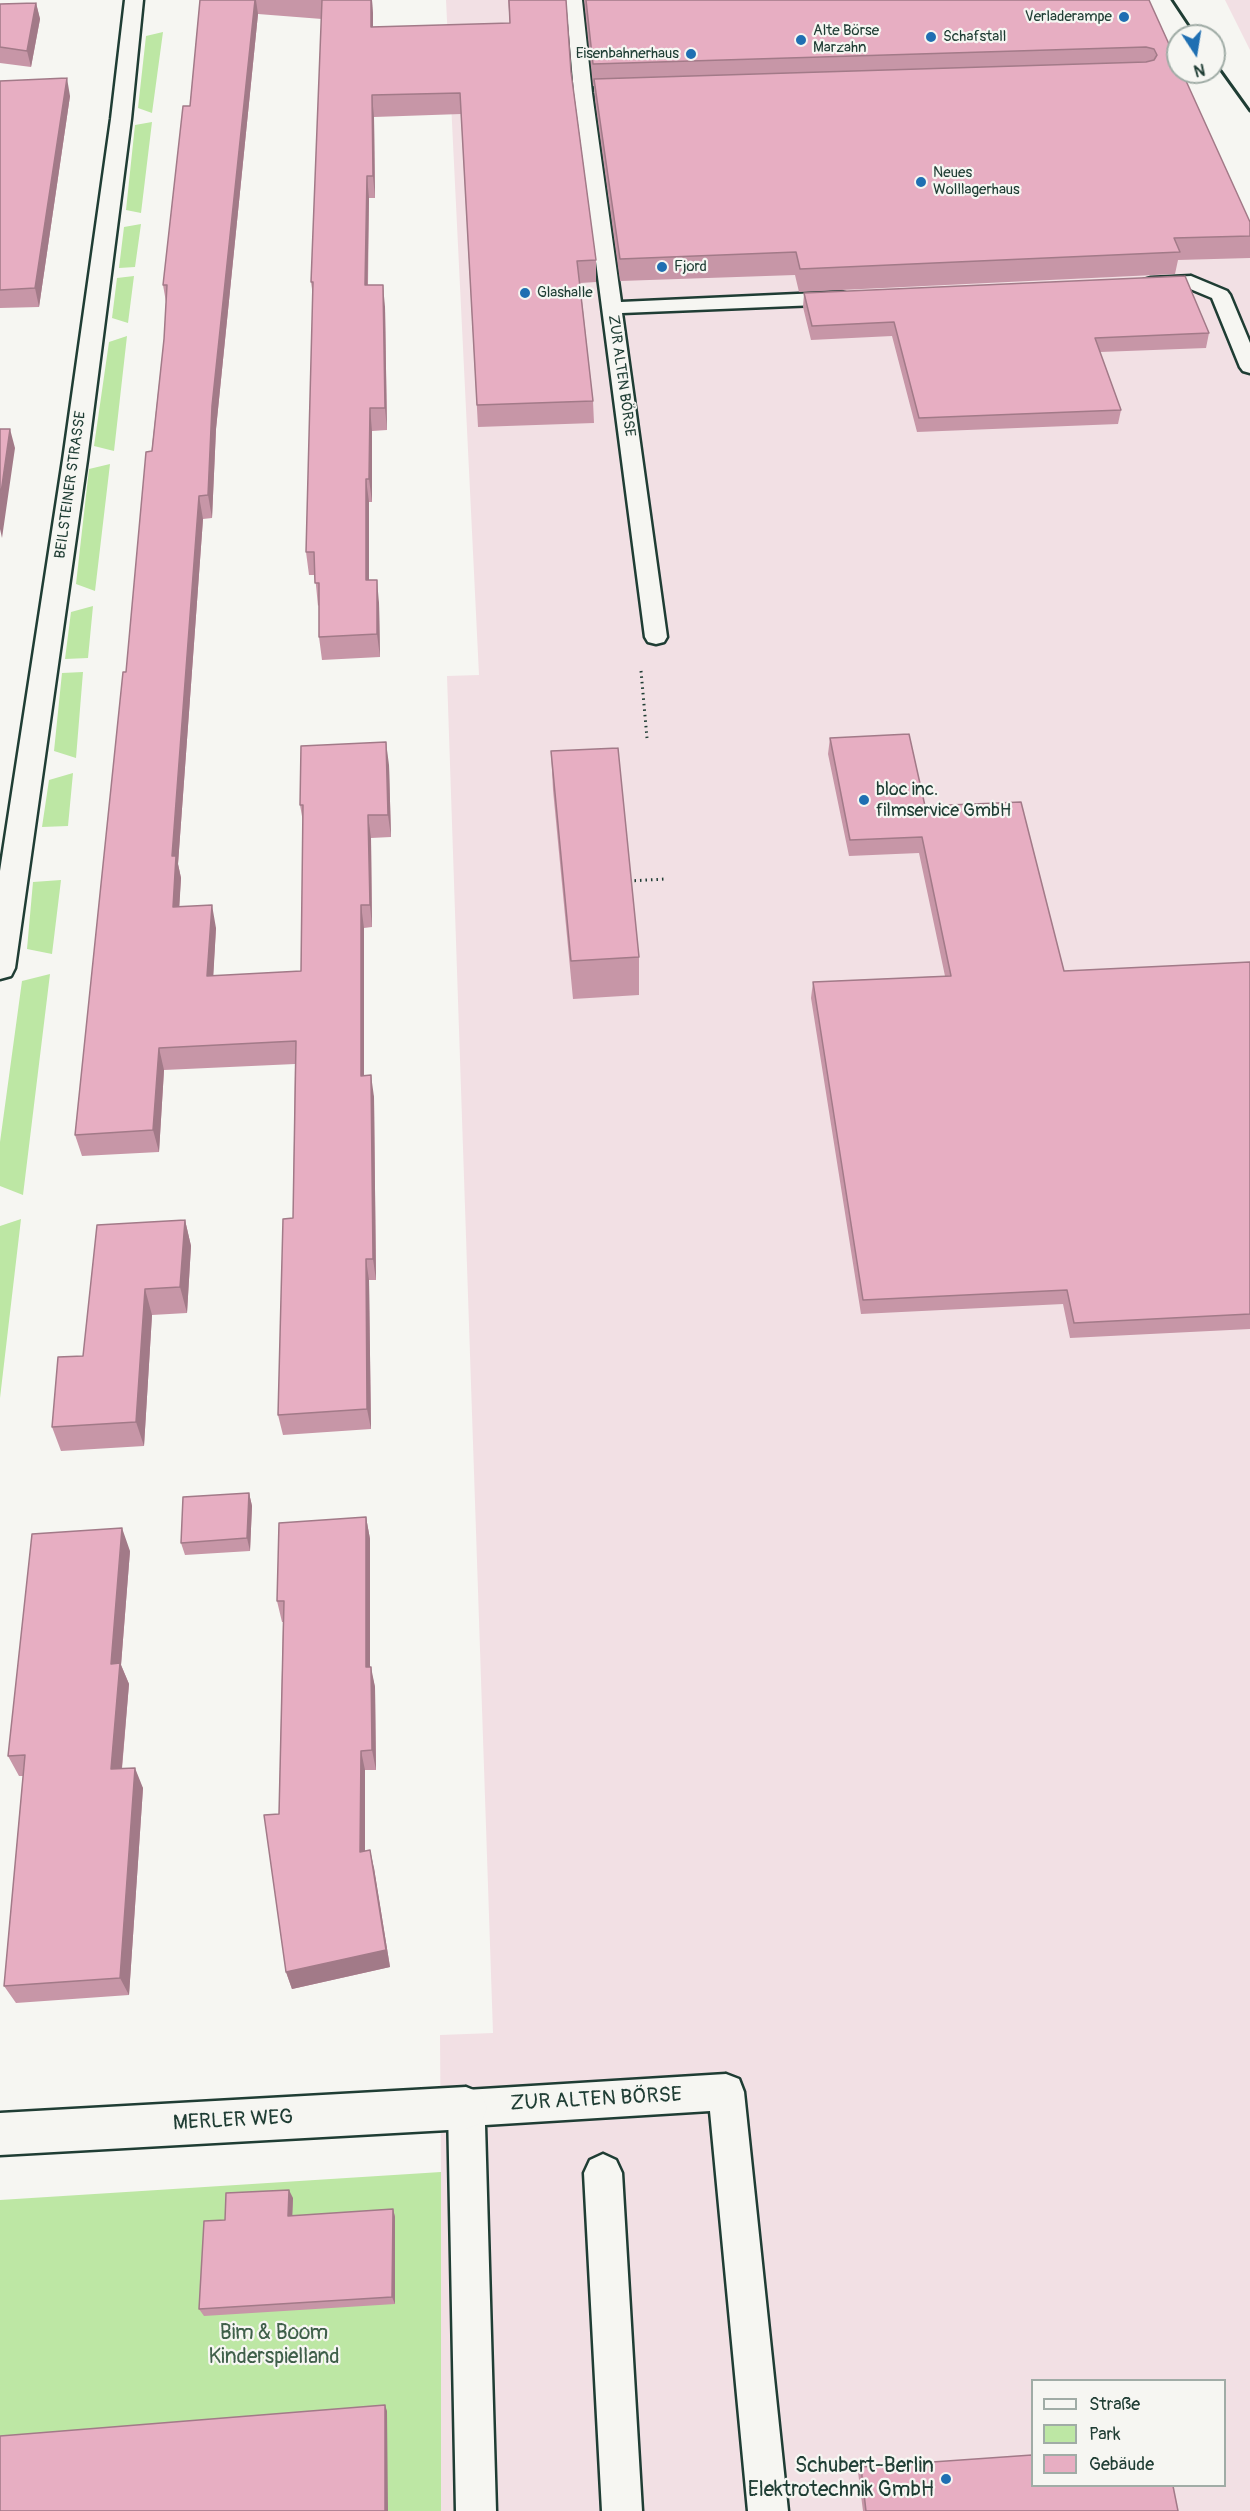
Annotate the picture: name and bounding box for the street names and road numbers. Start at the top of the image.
street label: ZUR ALTEN BÖRSE [604,314,638,438]
street label: BEILSTEINER STRASSE [52,410,90,560]
street label: ZUR ALTEN BÖRSE [510,2083,682,2117]
street label: MERLER WEG [172,2105,294,2137]

